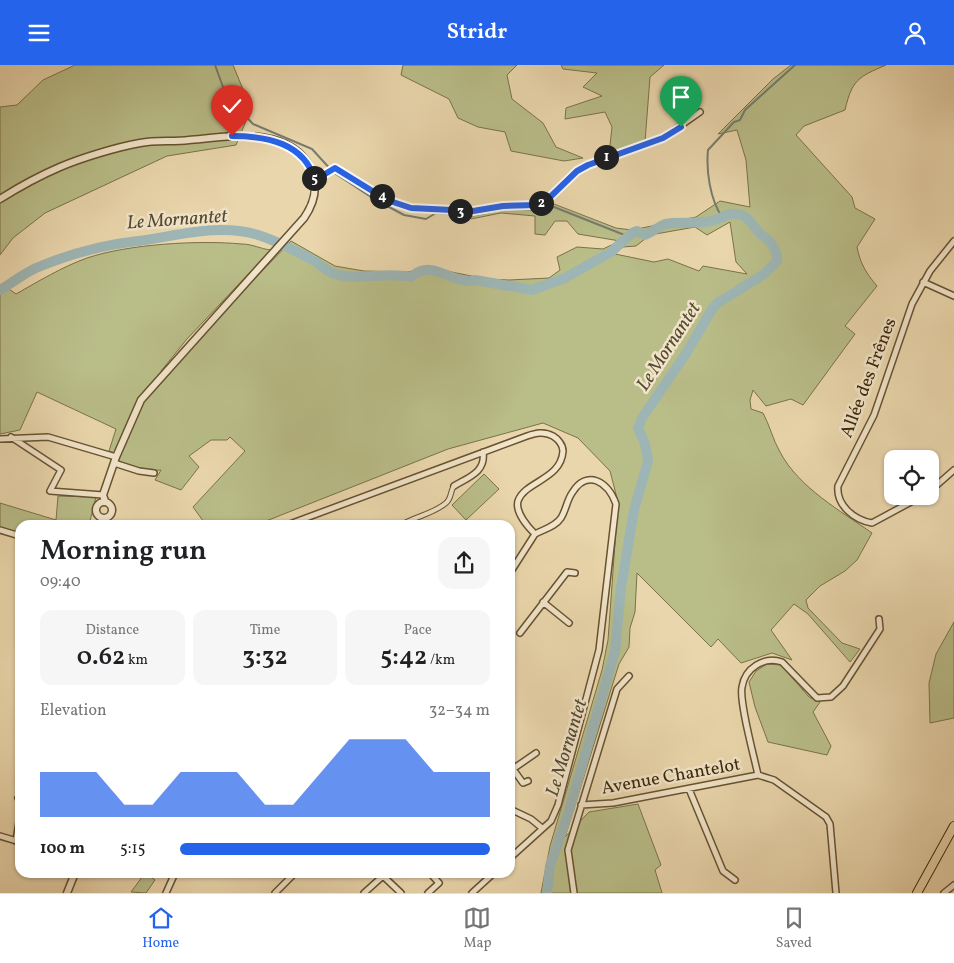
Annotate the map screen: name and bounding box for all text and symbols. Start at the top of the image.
text: Stridr [447,17,507,48]
icon: menu [25,19,53,47]
icon: person [901,19,929,47]
pin [660,76,702,127]
icon: arrive [667,83,695,111]
pin [211,85,253,136]
icon: check [218,92,246,120]
pin: 1 [594,145,618,169]
text: 1 [604,148,609,167]
pin: 5 [302,165,326,191]
text: 5 [311,169,318,188]
pin: 4 [370,183,394,209]
text: 4 [378,187,387,206]
pin: 2 [528,191,554,215]
text: 2 [538,194,545,213]
pin: 3 [448,199,472,223]
text: 3 [457,202,464,221]
water label: Le Mornantet [126,203,229,236]
water label: Le Mornantet [631,297,708,396]
street label: Allée des Frênes [835,314,903,442]
map controls [884,450,939,505]
button: locate [884,450,939,505]
text: Morning run [40,532,207,571]
button: share [438,537,490,589]
text: 09:40 [40,571,81,593]
text: Distance [86,621,139,640]
text: Time [250,621,280,640]
text: Pace [404,621,432,640]
text: 0.62 [77,640,125,675]
text: 3:32 [242,640,288,675]
text: 5:42 [380,640,427,675]
text: km [125,651,148,670]
text: /km [427,651,455,670]
water label: Le Mornantet [540,695,594,800]
text: Elevation [40,700,107,722]
text: 32–34 m [429,700,490,722]
street label: Avenue Chantelot [600,752,742,802]
text: 100 m [40,838,85,860]
text: 5:15 [120,838,145,860]
tab: Home [142,904,179,953]
tab: Map [463,904,491,953]
tab: Saved [776,904,812,953]

